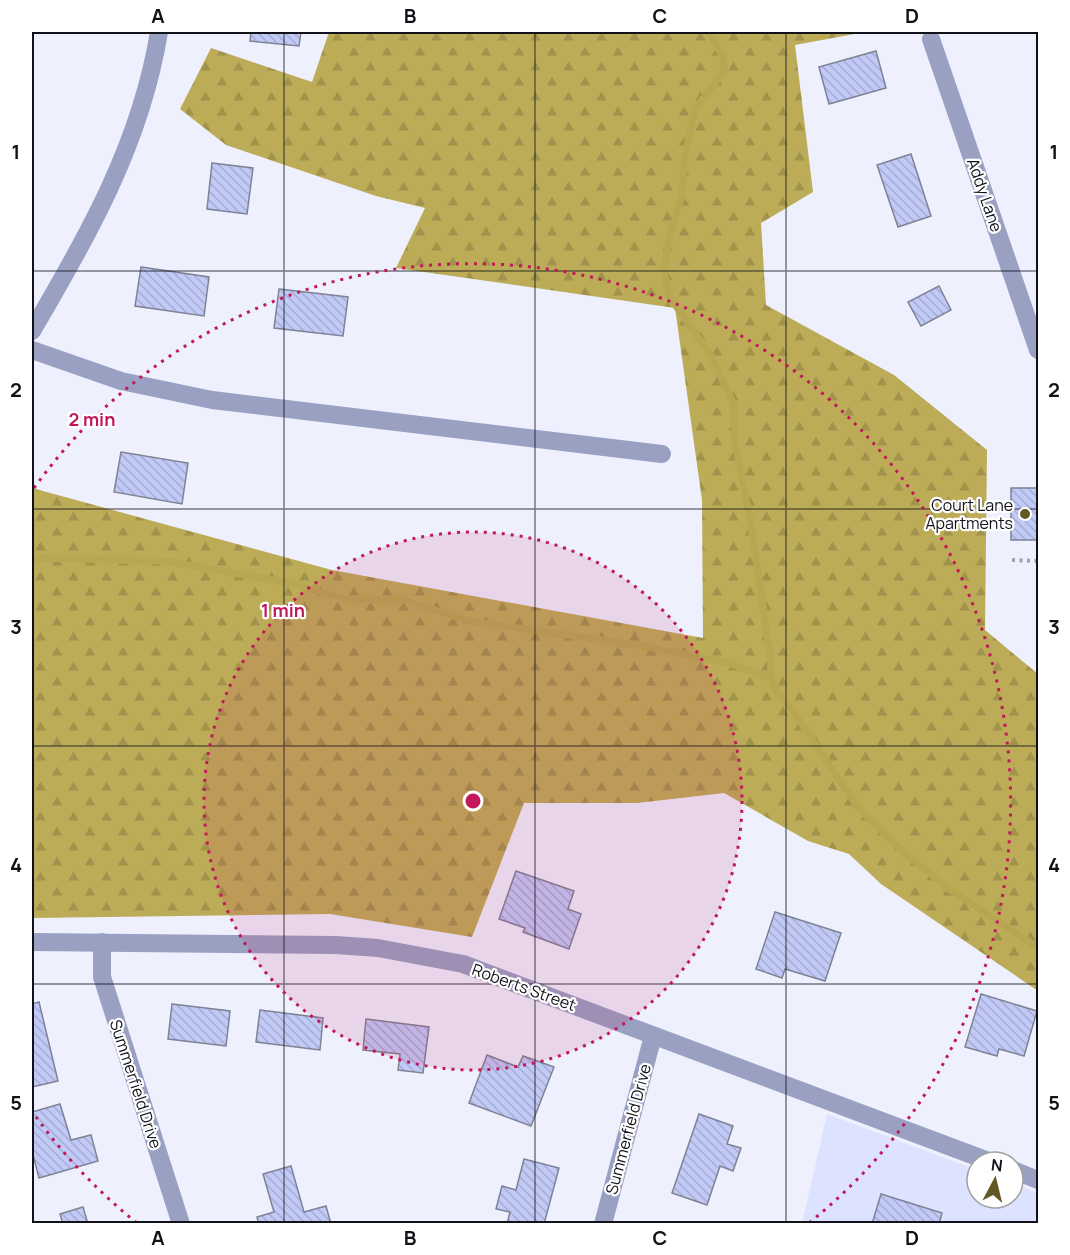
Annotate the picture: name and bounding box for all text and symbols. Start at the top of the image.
text: A [151,2,165,29]
text: B [404,2,417,29]
text: C [653,2,667,29]
text: D [905,2,919,29]
text: 1 [12,138,20,165]
text: 1 [1050,138,1058,165]
street label: Addy Lane [962,155,1008,235]
text: 2 [10,376,22,403]
text: 2 [1048,376,1060,403]
text: 2 min [69,407,115,431]
place label: Court Lane Apartments [925,494,1013,534]
marker: Court Lane Apartments [1018,507,1032,521]
text: 1 min [261,598,305,622]
text: 3 [10,613,22,640]
text: 3 [1048,613,1060,640]
centre of rings [463,791,483,811]
text: 4 [10,851,22,878]
text: 4 [1048,851,1060,878]
street label: Roberts Street [469,958,579,1016]
street label: Summerfield Drive [105,1017,167,1151]
street label: Summerfield Drive [600,1061,656,1197]
text: 5 [10,1089,22,1116]
text: 5 [1048,1089,1060,1116]
north arrow [965,1150,1025,1210]
text: N [990,1153,1004,1177]
text: A [151,1224,165,1251]
text: B [404,1224,417,1251]
text: C [653,1224,667,1251]
text: D [905,1224,919,1251]

